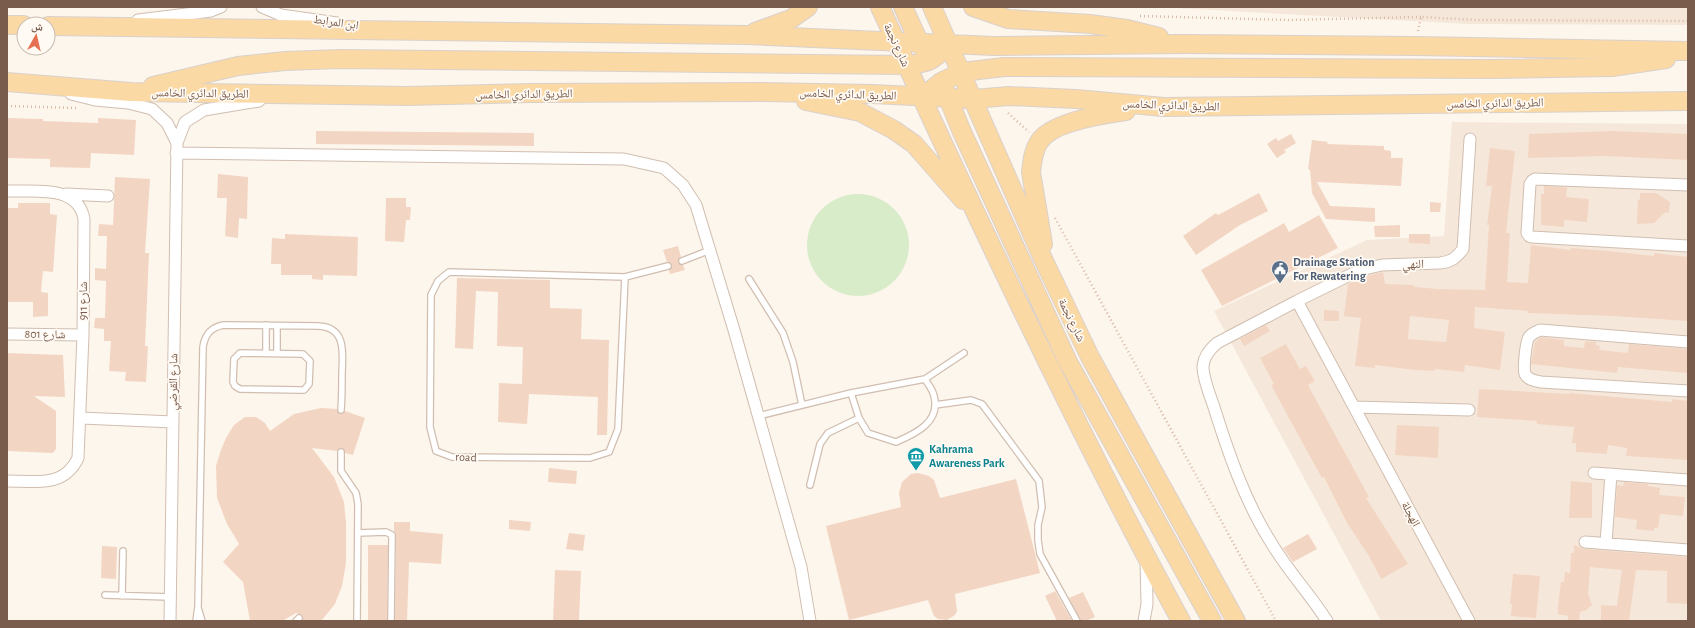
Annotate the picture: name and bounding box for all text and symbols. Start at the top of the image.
street label: ابن المرابط [312,13,360,33]
north arrow [16,16,56,56]
text: ش [30,20,44,35]
street label: شارع نجمة [880,21,912,70]
street label: الطريق الدائري الخامس [151,86,249,104]
street label: الطريق الدائري الخامس [799,86,897,106]
street label: الطريق الدائري الخامس [475,87,573,105]
street label: الطريق الدائري الخامس [1446,96,1544,114]
street label: الطريق الدائري الخامس [1122,97,1220,117]
place label: Drainage Station For Rewatering [1293,256,1375,282]
street label: النهي [1402,258,1424,274]
public building icon: Drainage Station For Rewatering [1270,259,1290,284]
street label: شارع 911 [77,282,91,320]
street label: شارع نجمة [1055,296,1088,344]
street label: شارع 801 [24,328,66,342]
street label: شارع القرضي [167,353,184,411]
place label: Kahrama Awareness Park [929,443,1005,469]
museum icon: Kahrama Awareness Park [906,446,926,471]
street label: road [455,451,477,463]
street label: الهجلة [1399,500,1423,529]

